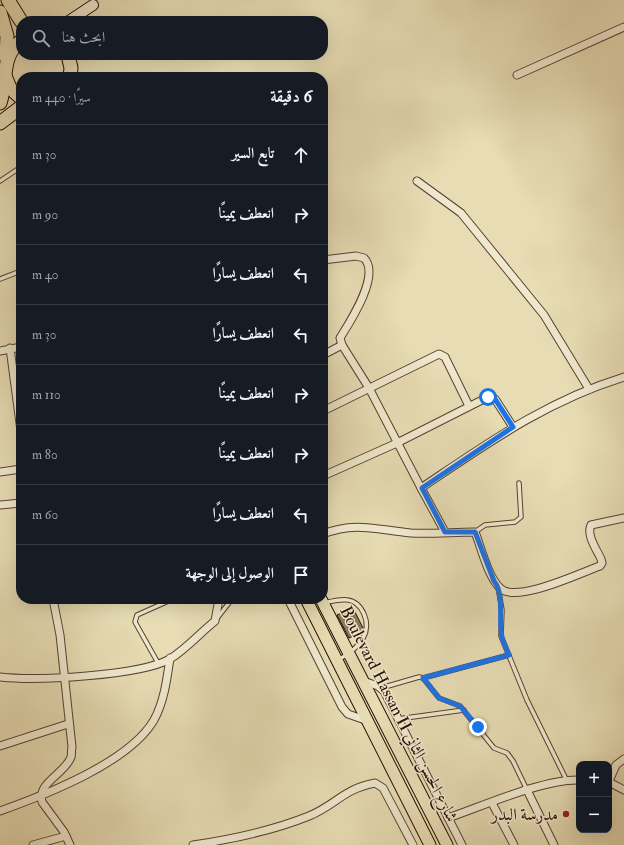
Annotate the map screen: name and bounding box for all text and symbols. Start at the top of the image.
search box [16,16,328,60]
icon: search [30,27,52,49]
text: ابحث هنا [62,28,105,47]
text: 6 دقيقة [270,86,312,107]
text: سيرًا · 440 m [32,90,91,106]
text: تابع السير [232,144,274,163]
icon: ahead [290,144,312,166]
text: 30 m [32,147,57,163]
text: انعطف يمينًا [219,204,274,223]
icon: right [290,204,312,226]
text: 90 m [32,207,58,223]
text: انعطف يسارًا [213,264,274,283]
icon: left [290,264,312,286]
text: 40 m [32,267,59,283]
text: انعطف يسارًا [213,324,274,343]
icon: left [290,324,312,346]
text: 30 m [32,327,57,343]
text: انعطف يمينًا [219,384,274,403]
icon: right [290,384,312,406]
text: 110 m [32,387,61,403]
route start [479,388,497,406]
text: انعطف يمينًا [219,444,274,463]
icon: right [290,444,312,466]
text: 80 m [32,447,58,463]
text: انعطف يسارًا [213,504,274,523]
icon: left [290,504,312,526]
text: 60 m [32,507,58,523]
text: الوصول إلى الوجهة [186,564,274,583]
icon: arrive [290,564,312,586]
street label: Boulevard Hassan II شارع الحسن الثاني [332,603,463,827]
route end [469,718,487,736]
map controls [576,761,612,833]
button: + [576,761,612,797]
button: − [576,797,612,833]
place label: مدرسة البدر [489,804,558,825]
marker: مدرسة البدر [561,809,571,819]

